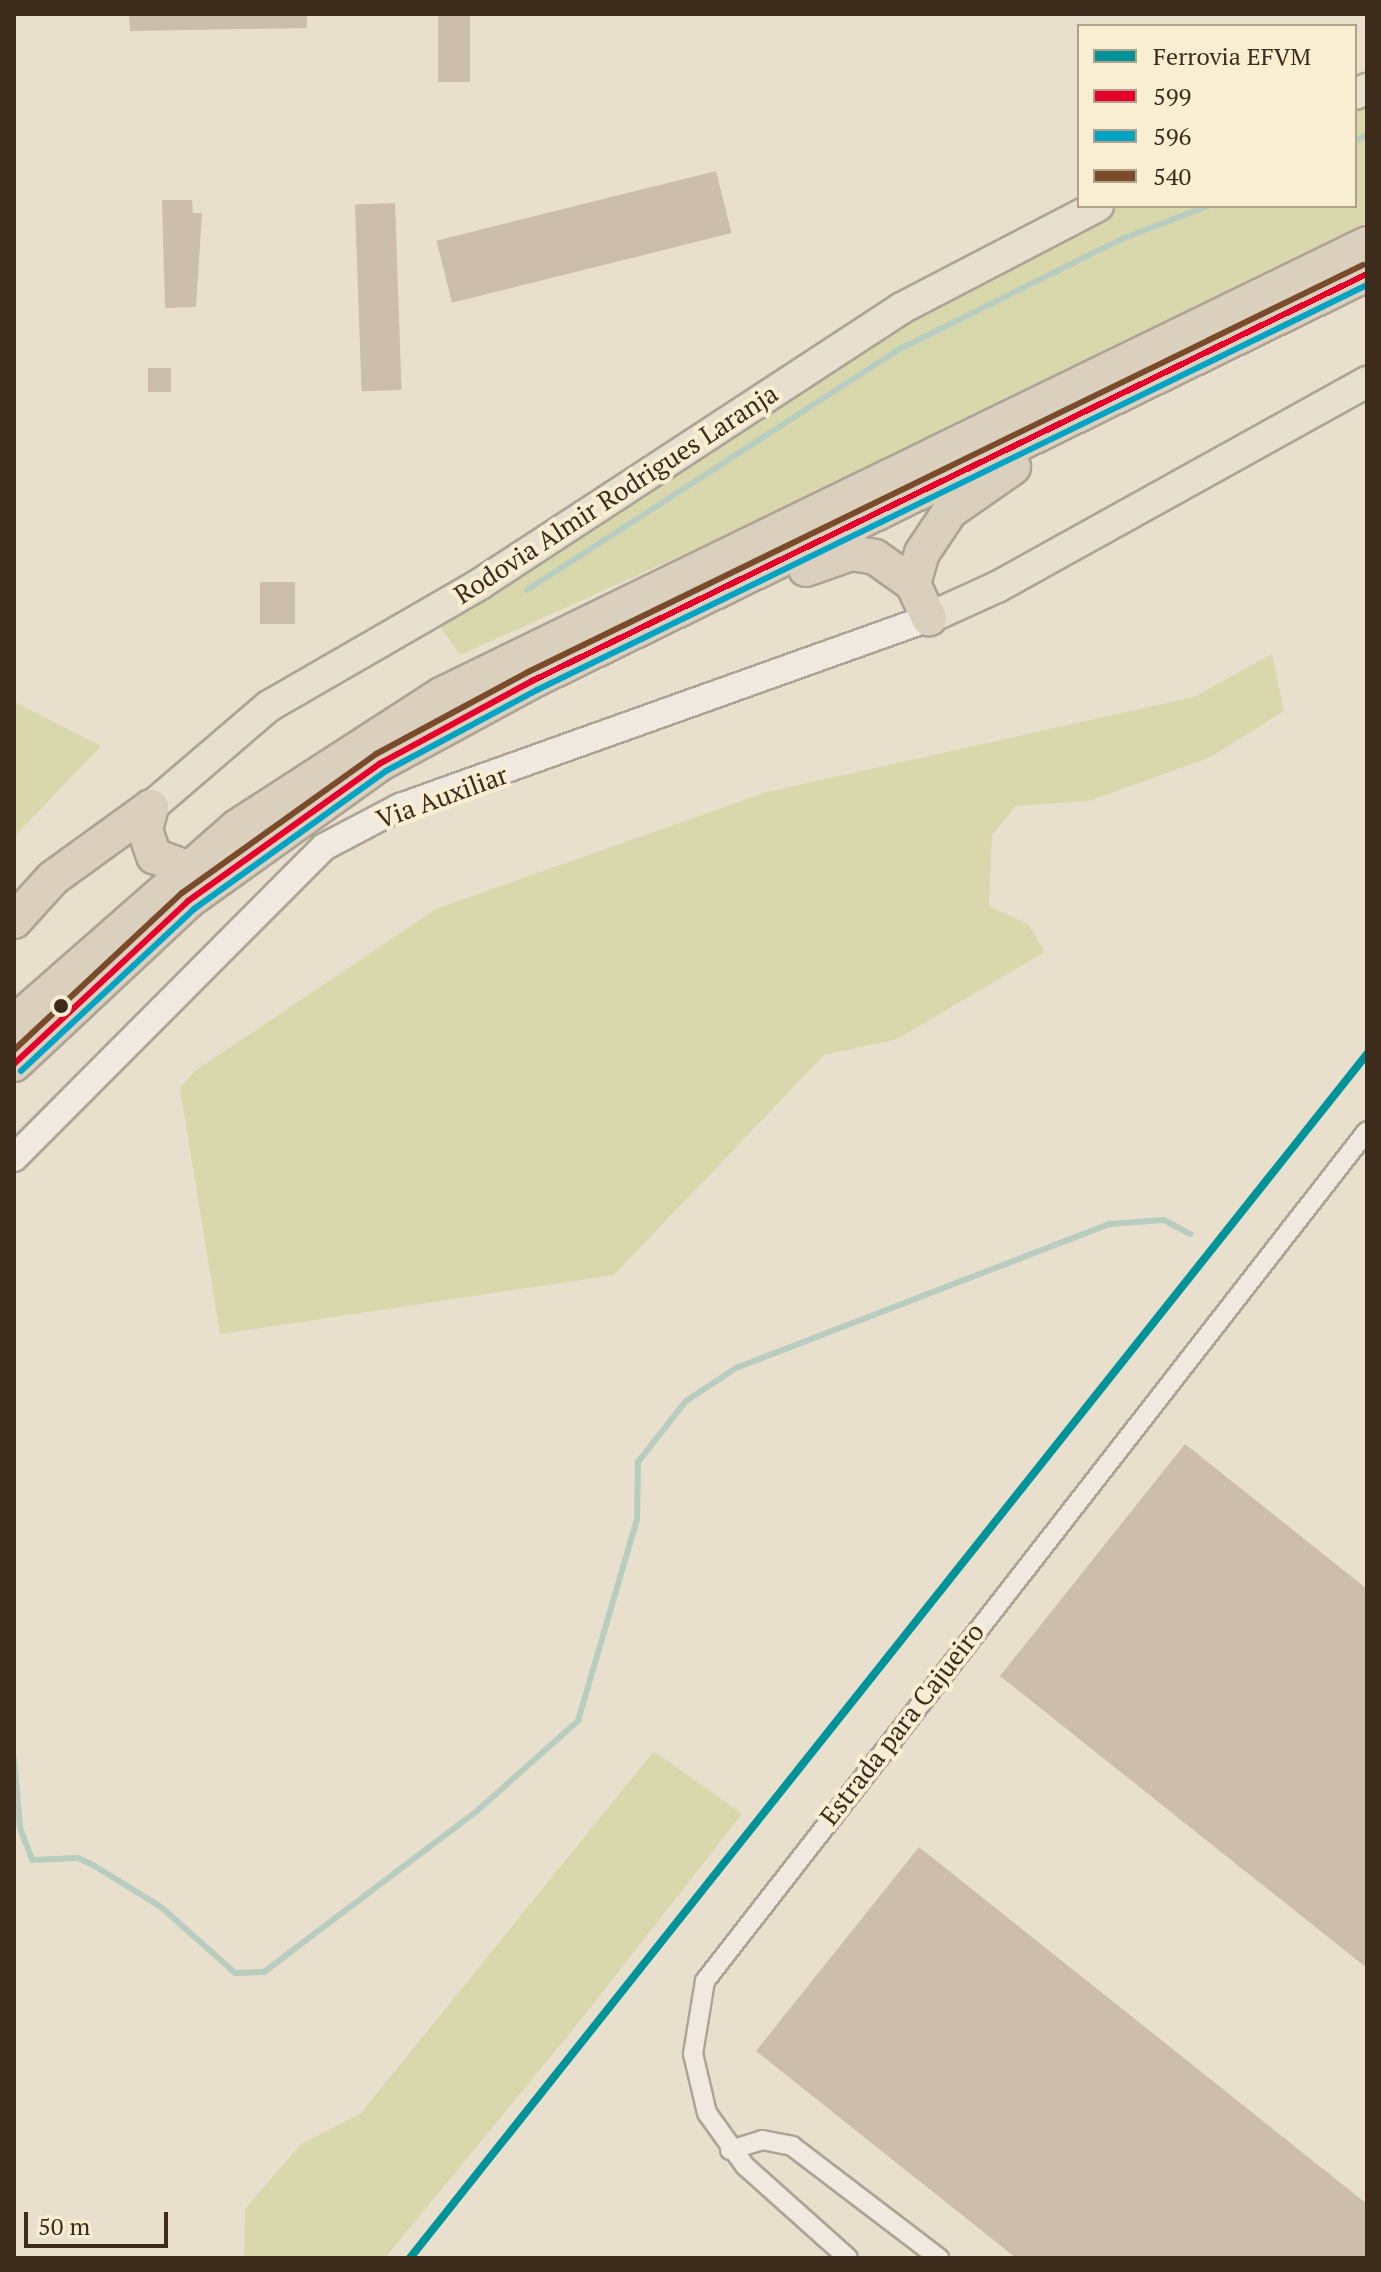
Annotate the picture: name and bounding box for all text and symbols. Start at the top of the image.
legend [1077,24,1357,208]
text: Ferrovia EFVM [1153,40,1311,72]
text: 599 [1153,80,1191,112]
text: 596 [1153,120,1191,152]
text: 540 [1153,160,1191,192]
street label: Rodovia Almir Rodrigues Laranja [448,377,784,611]
street label: Via Auxiliar [372,759,512,835]
unlabelled marker [53,998,69,1014]
street label: Estrada para Cajueiro [813,1617,991,1831]
scale bar [28,2196,172,2246]
text: 50 m [38,2210,90,2242]

